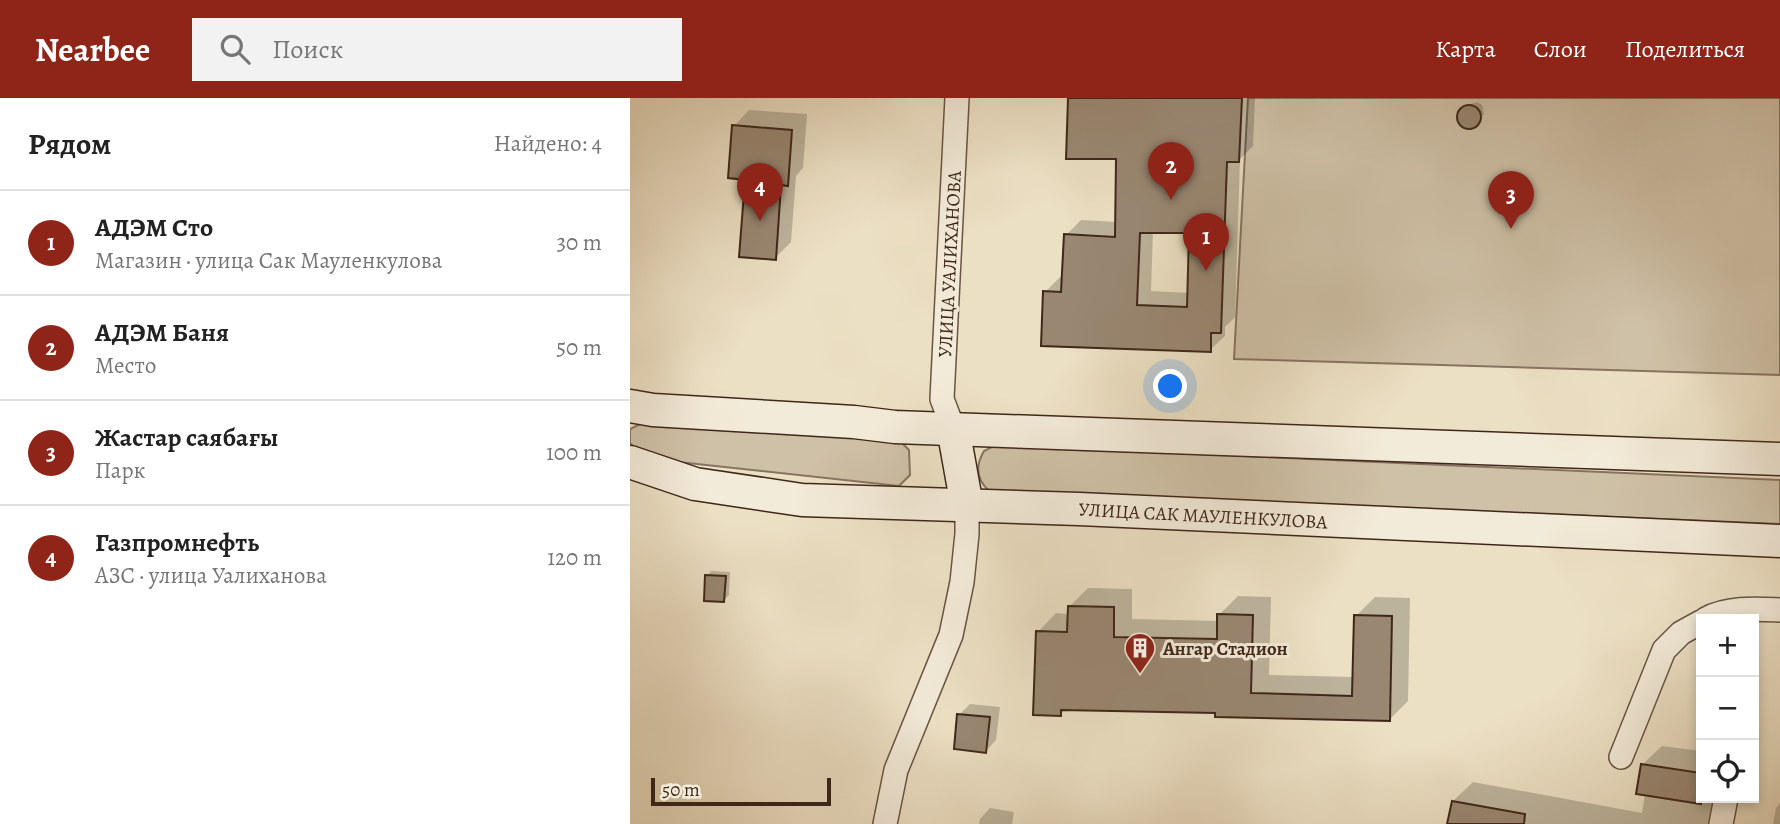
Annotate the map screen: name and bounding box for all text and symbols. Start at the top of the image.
search box [192,18,682,81]
text: Nearbee [35,27,150,72]
icon: search [216,30,254,68]
text: Поиск [272,32,343,67]
text: Карта [1435,33,1496,65]
text: Слои [1534,33,1587,65]
text: Поделиться [1625,33,1745,65]
text: Рядом [28,124,111,164]
text: Найдено: 4 [494,128,602,159]
pin: 2 [1148,142,1194,200]
pin: 4 [737,163,783,221]
street label: УЛИЦА УАЛИХАНОВА [932,169,968,358]
pin: 3 [1488,171,1534,229]
text: АДЭМ Сто [95,210,213,245]
pin: 1 [1183,213,1229,271]
text: 1 [47,227,55,258]
text: 30 m [556,227,602,258]
text: Магазин · улица Сак Мауленкулова [95,245,442,276]
text: АДЭМ Баня [95,315,229,350]
text: 2 [45,332,57,363]
text: 50 m [556,332,602,363]
text: Место [95,350,156,381]
your location [1153,369,1187,403]
text: Жастар саябағы [95,420,278,455]
text: 3 [46,437,56,468]
text: 100 m [546,437,602,468]
text: Парк [95,455,146,486]
street label: УЛИЦА САК МАУЛЕНКУЛОВА [1078,496,1329,536]
text: Газпромнефть [95,525,259,560]
text: 4 [46,542,56,573]
text: 120 m [547,542,602,573]
text: АЗС · улица Уалиханова [95,560,327,591]
map controls [1696,614,1759,803]
button: + [1696,614,1759,677]
building icon: Ангар Стадион [1123,631,1157,675]
place label: Ангар Стадион [1162,636,1288,662]
button: − [1696,677,1759,740]
button: locate [1696,740,1759,803]
scale bar [651,775,831,807]
text: 50 m [662,777,700,803]

